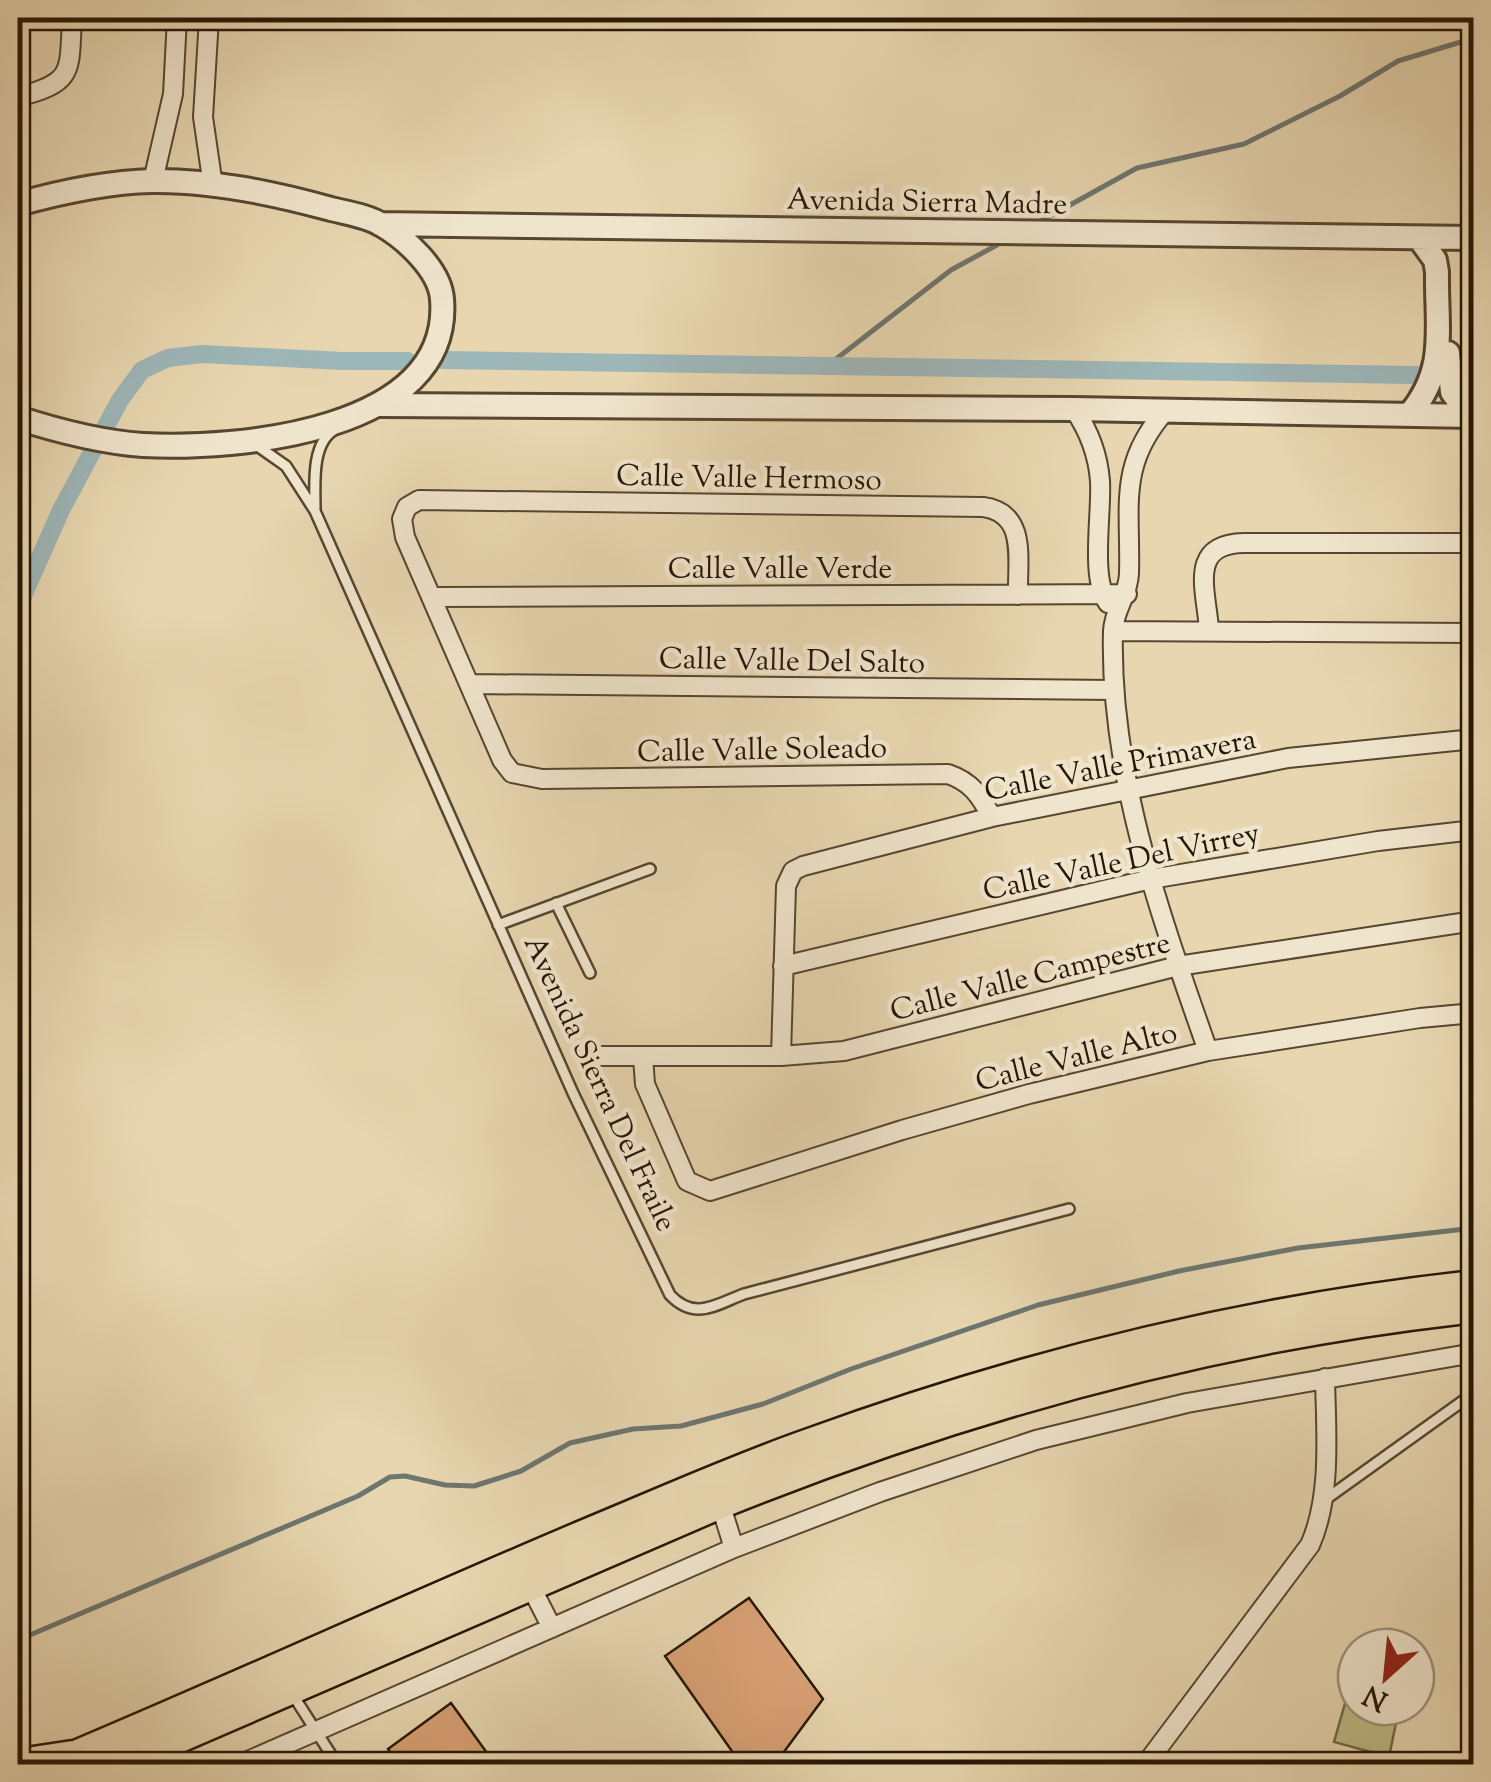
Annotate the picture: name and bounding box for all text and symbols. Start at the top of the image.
street label: Avenida Sierra Madre [786,180,1068,227]
street label: Calle Valle Hermoso [616,456,882,503]
street label: Calle Valle Verde [668,549,892,592]
street label: Calle Valle Del Salto [658,639,925,686]
street label: Calle Valle Primavera [981,719,1260,814]
street label: Calle Valle Soleado [637,728,887,775]
street label: Calle Valle Del Virrey [979,813,1264,914]
street label: Calle Valle Campestre [886,923,1175,1034]
street label: Avenida Sierra Del Fraile [511,929,686,1239]
street label: Calle Valle Alto [971,1013,1182,1104]
north arrow [1336,1627,1436,1727]
text: N [1357,1674,1395,1719]

